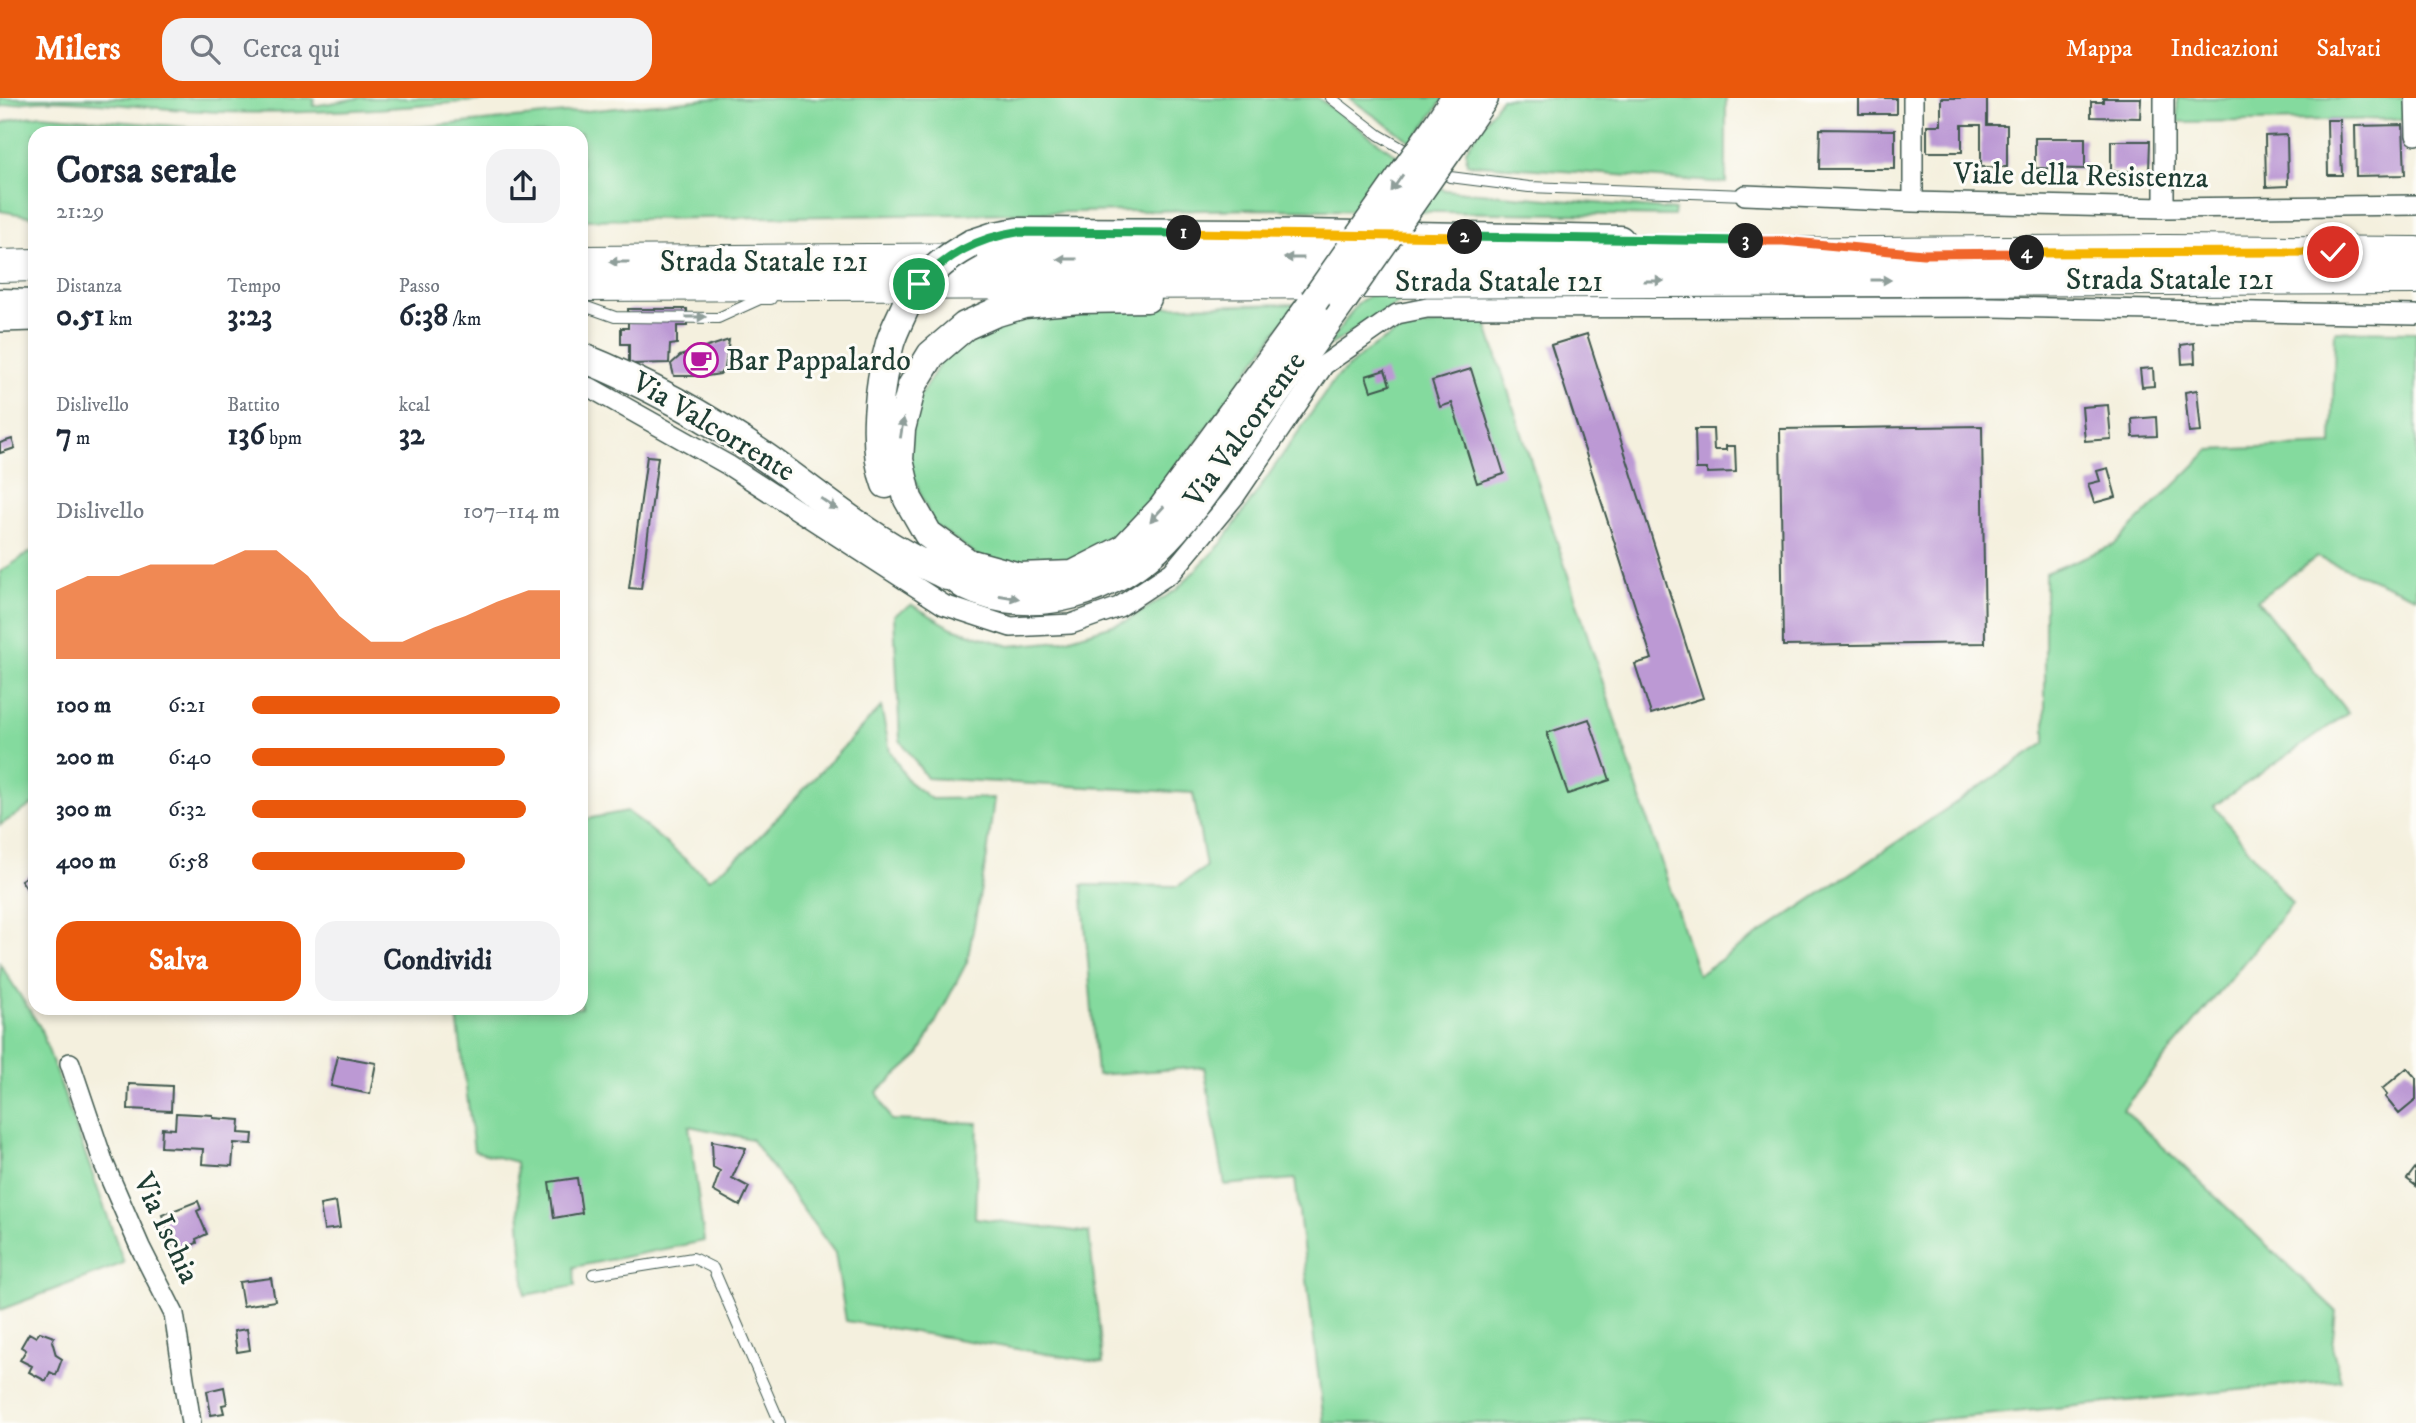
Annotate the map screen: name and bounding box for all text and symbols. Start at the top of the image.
search box [162,18,652,81]
text: Milers [35,29,120,70]
icon: search [186,30,224,68]
text: Cerca qui [242,33,340,66]
text: Mappa [2066,34,2133,64]
text: Indicazioni [2171,34,2279,64]
text: Salvati [2317,34,2381,64]
text: Corsa serale [56,147,236,195]
button: share [486,149,560,223]
street label: Viale della Resistenza [1952,156,2209,197]
one-way arrow [1390,174,1404,192]
text: 21:29 [56,197,105,226]
pin: 1 [1166,216,1202,250]
pin: 2 [1448,220,1482,254]
text: 1 [1180,221,1187,244]
pin [2303,222,2363,282]
pin: 3 [1728,223,1764,258]
text: 2 [1460,225,1469,248]
text: 3 [1742,229,1749,252]
icon: check [2314,233,2352,271]
pin: 4 [2010,236,2044,270]
text: 4 [2021,241,2032,264]
street label: Strada Statale 121 [660,244,868,281]
one-way arrow [1283,252,1305,263]
one-way arrow [1056,253,1078,265]
pin [889,254,949,314]
one-way arrow [608,256,630,268]
street label: Strada Statale 121 [2066,262,2274,299]
street label: Strada Statale 121 [1395,264,1603,301]
icon: arrive [900,265,938,303]
one-way arrow [1870,274,1892,286]
text: Distanza [56,275,122,298]
text: Tempo [227,275,281,298]
text: Passo [399,275,440,298]
one-way arrow [1643,275,1665,287]
text: 0.51 [56,298,105,335]
text: 3:23 [227,298,272,335]
text: 6:38 [399,298,448,335]
text: km [105,308,133,331]
text: /km [448,308,481,331]
one-way arrow [686,312,708,323]
cafe icon: Bar Pappalardo [682,341,720,379]
place label: Bar Pappalardo [726,343,911,380]
street label: Via Valcorrente [1176,345,1314,516]
street label: Via Valcorrente [624,363,802,491]
text: Dislivello [56,394,129,417]
text: Battito [227,394,280,417]
text: kcal [399,394,430,417]
text: 7 [56,417,72,454]
text: 136 [227,417,265,454]
text: 32 [399,417,425,454]
one-way arrow [897,417,908,439]
text: m [72,427,90,450]
text: bpm [265,427,302,450]
text: Dislivello [56,497,144,526]
text: 107–114 m [463,497,560,526]
one-way arrow [819,497,838,510]
one-way arrow [1150,505,1165,522]
one-way arrow [998,592,1020,603]
text: 100 m [56,691,111,720]
text: 6:21 [168,691,206,720]
text: 200 m [56,743,114,772]
text: 6:40 [168,743,212,772]
text: 300 m [56,795,112,824]
text: 6:32 [168,795,206,824]
text: 400 m [56,847,116,876]
text: 6:58 [168,847,209,876]
button: Salva [56,921,301,1001]
button: Condividi [315,921,560,1001]
street label: Via Ischia [124,1167,207,1290]

